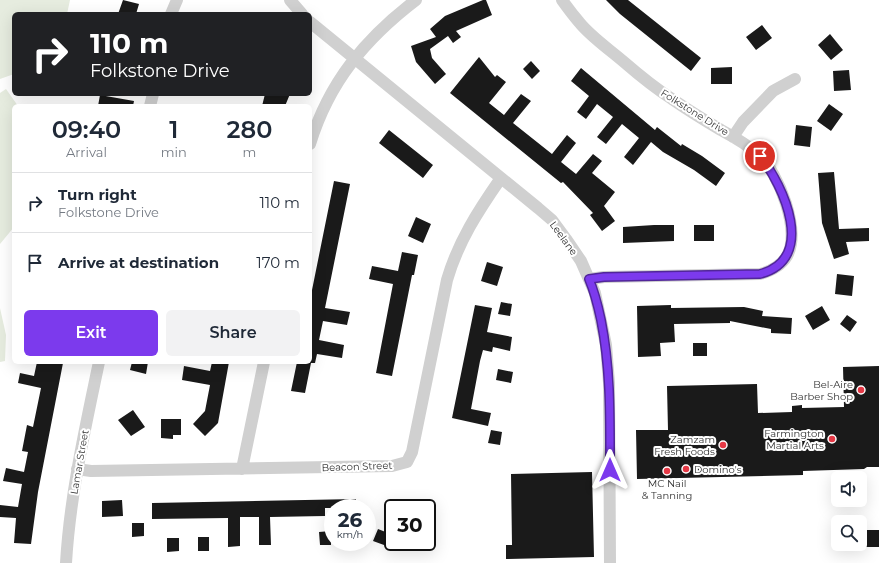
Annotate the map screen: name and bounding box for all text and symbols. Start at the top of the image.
text: 110 m [90,26,168,60]
icon: right [24,28,76,80]
text: Folkstone Drive [90,60,230,82]
street label: Folkstone Drive [658,86,731,138]
text: 09:40 [52,115,121,144]
text: 1 [169,115,178,144]
text: 280 [227,115,272,144]
pin [743,139,777,173]
text: Arrival [66,144,107,160]
text: min [161,144,187,160]
text: m [243,144,256,160]
icon: arrive [749,145,771,167]
text: Turn right [58,185,137,204]
icon: right [24,192,46,214]
text: 110 m [259,193,300,212]
text: Folkstone Drive [58,204,159,220]
street label: Leelane [547,219,580,258]
icon: arrive [24,252,46,274]
text: Arrive at destination [58,253,219,272]
text: 170 m [256,253,300,272]
button: Exit [24,310,158,356]
button: Share [166,310,300,356]
place label: Bel-Aire Barber Shop [790,378,853,403]
marker: Bel-Aire Barber Shop [856,385,866,395]
place label: Farmington Martial Arts [764,427,824,452]
street label: Lamar Street [67,429,92,495]
place label: Zamzam Fresh Foods [654,433,715,458]
marker: Farmington Martial Arts [827,434,837,444]
marker: Zamzam Fresh Foods [718,440,728,450]
position arrow [589,449,631,491]
street label: Beacon Street [321,459,393,474]
place label: Domino's [694,463,742,476]
marker: Domino's [681,464,691,474]
marker: MC Nail & Tanning [662,466,672,476]
map controls [831,471,867,551]
button: sound [831,471,867,507]
place label: MC Nail & Tanning [642,477,692,502]
speed limit sign: 30 [384,499,436,551]
text: 26 [338,508,362,532]
button: search [831,515,867,551]
text: km/h [337,528,363,541]

